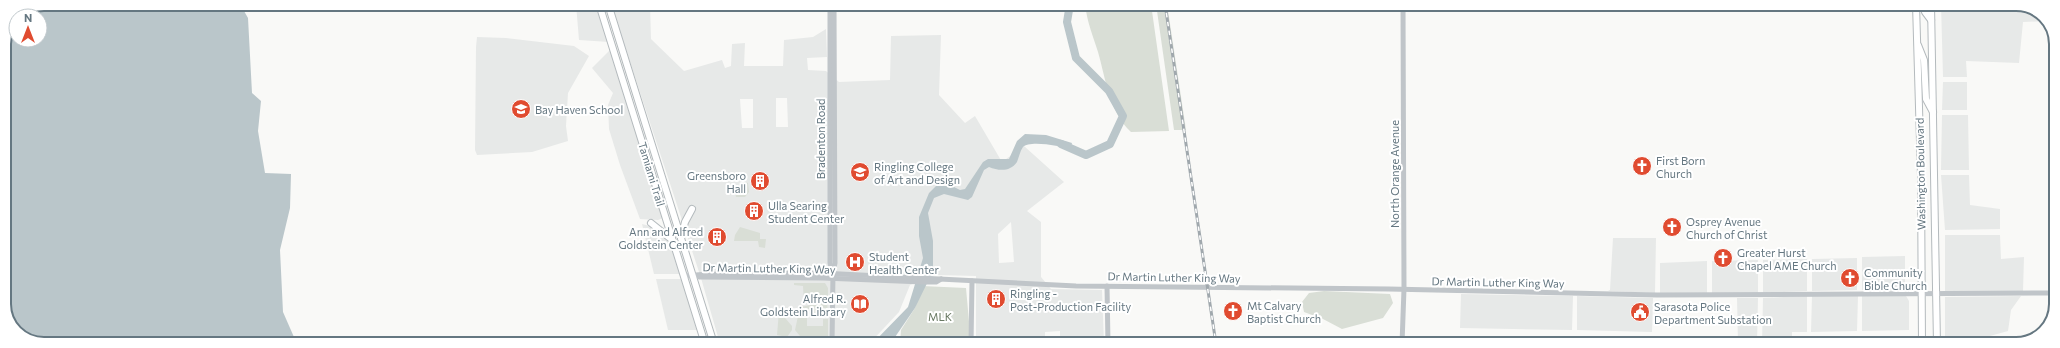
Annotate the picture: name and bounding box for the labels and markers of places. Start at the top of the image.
school or university icon: Bay Haven School [510,98,532,120]
place label: Bay Haven School [535,103,623,116]
place label: First Born Church [1656,154,1705,180]
church icon: First Born Church [1631,155,1653,177]
place label: Ringling College of Art and Design [874,160,960,186]
school or university icon: Ringling College of Art and Design [849,161,871,183]
place label: Greensboro Hall [687,169,746,195]
building icon: Greensboro Hall [749,170,771,192]
place label: Ulla Searing Student Center [768,199,845,225]
building icon: Ulla Searing Student Center [743,200,765,222]
place label: Osprey Avenue Church of Christ [1686,215,1768,241]
church icon: Osprey Avenue Church of Christ [1661,216,1683,238]
place label: Ann and Alfred Goldstein Center [619,225,704,251]
building icon: Ann and Alfred Goldstein Center [706,226,728,248]
place label: Greater Hurst Chapel AME Church [1737,246,1837,272]
church icon: Greater Hurst Chapel AME Church [1712,247,1734,269]
place label: Student Health Center [869,250,939,276]
hospital icon: Student Health Center [844,251,866,273]
place label: Community Bible Church [1864,266,1927,292]
church icon: Community Bible Church [1839,267,1861,289]
place label: Ringling - Post-Production Facility [1010,287,1131,313]
building icon: Ringling - Post-Production Facility [985,288,1007,310]
place label: Alfred R. Goldstein Library [760,292,846,318]
library icon: Alfred R. Goldstein Library [849,293,871,315]
place label: Mt Calvary Baptist Church [1247,299,1321,325]
church icon: Mt Calvary Baptist Church [1222,300,1244,322]
place label: Sarasota Police Department Substation [1654,300,1772,326]
public building icon: Sarasota Police Department Substation [1629,301,1651,323]

